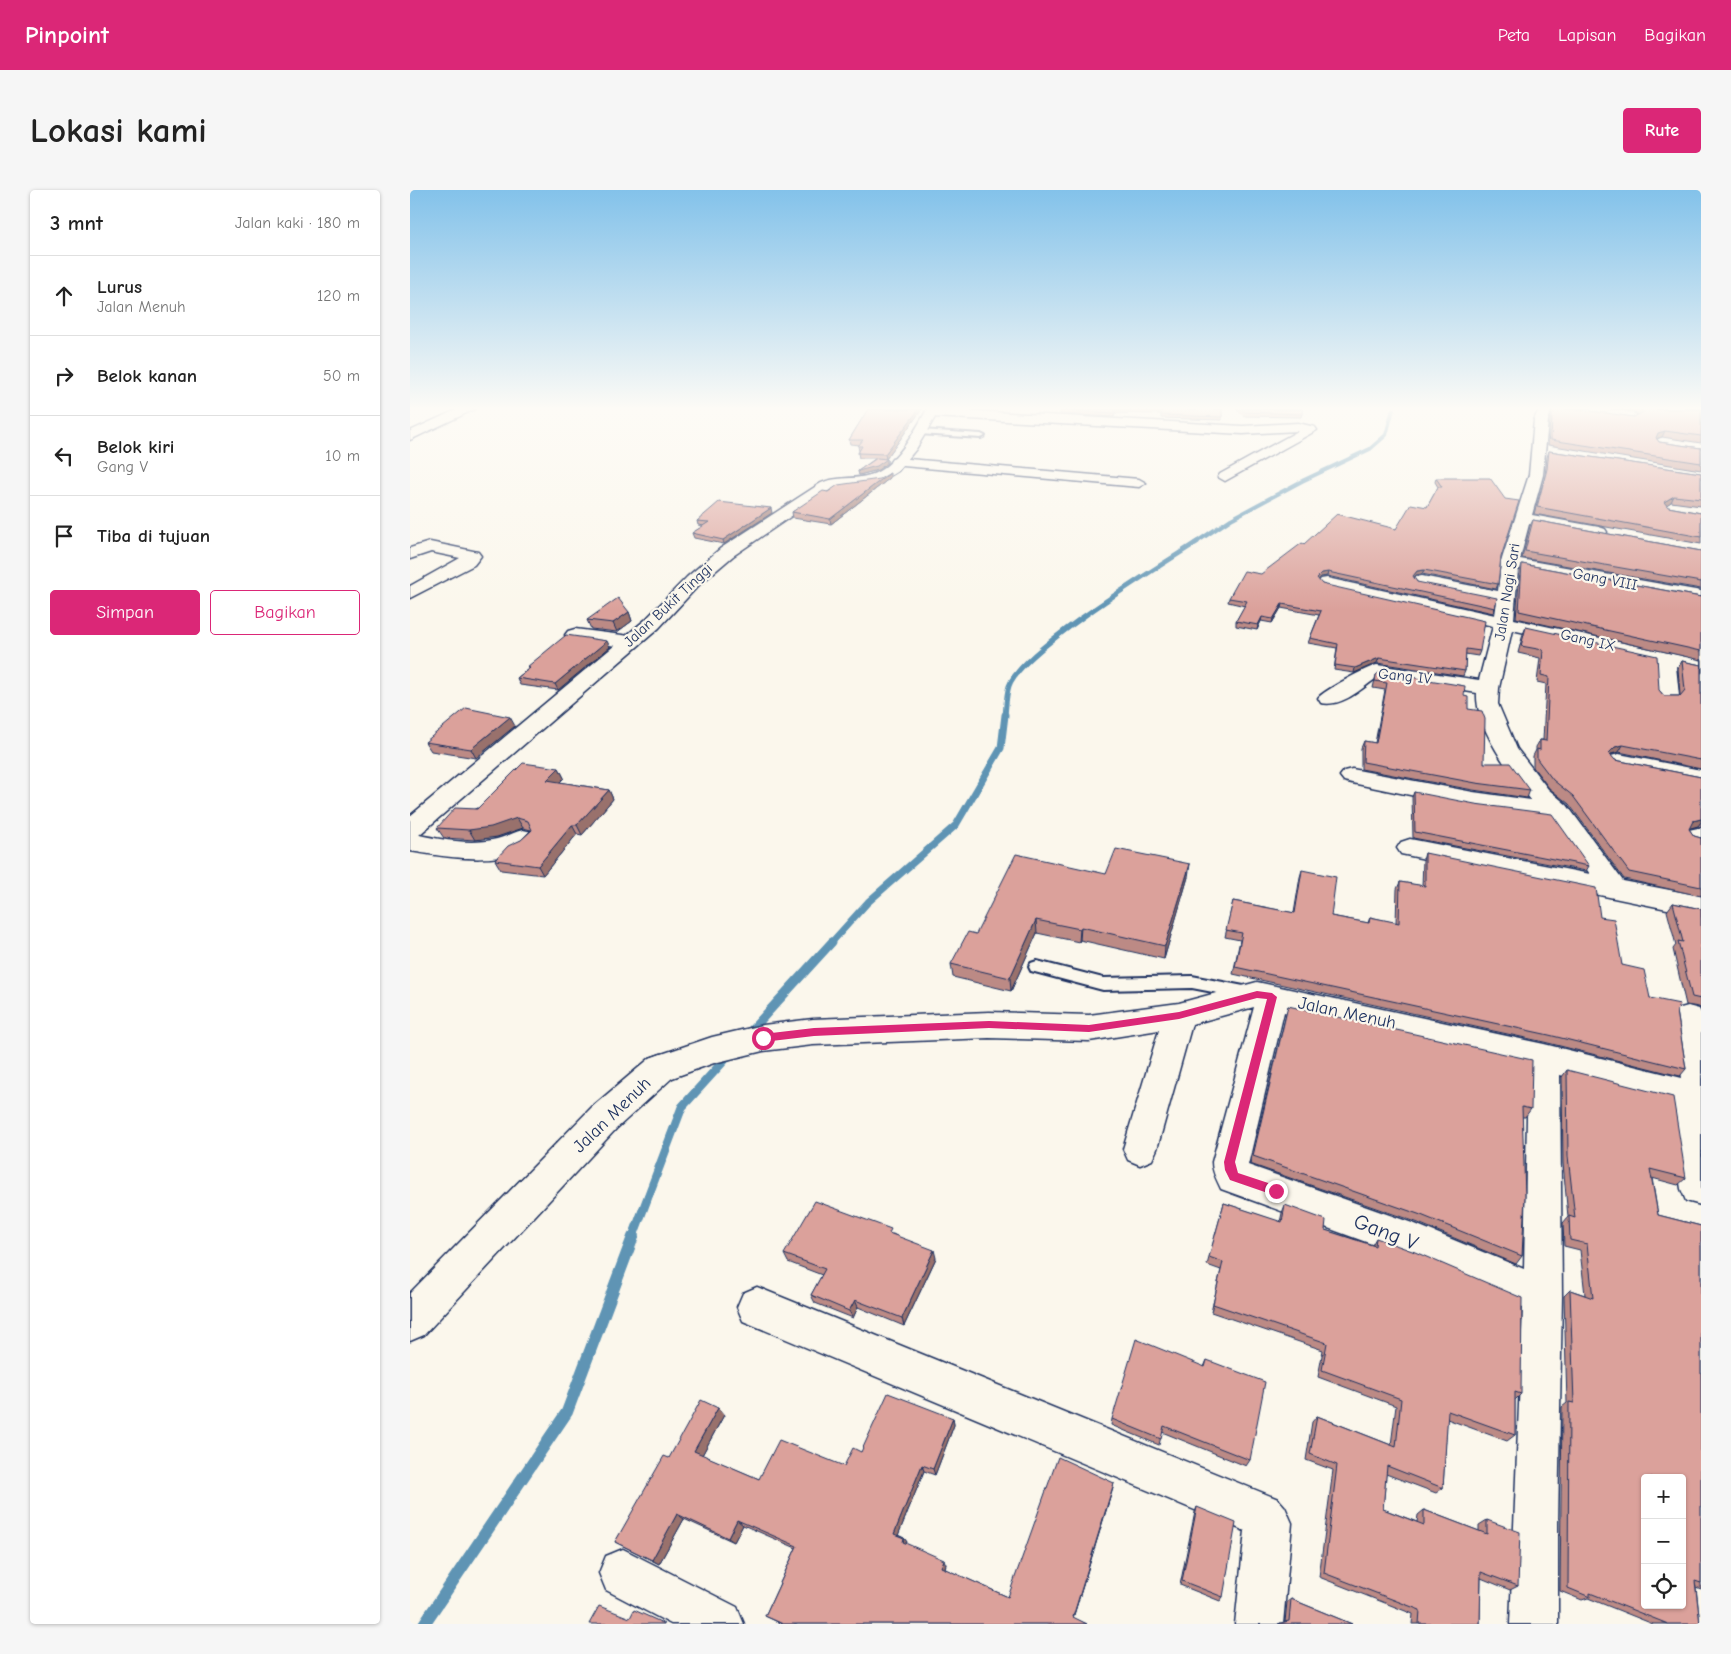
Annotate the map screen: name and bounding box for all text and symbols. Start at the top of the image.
text: Pinpoint [25,21,109,49]
text: Peta [1498,25,1530,46]
text: Lapisan [1558,25,1616,46]
text: Bagikan [1644,25,1706,46]
button: Rute [1623,108,1701,153]
text: Lokasi kami [30,110,207,151]
text: 3 mnt [50,211,103,235]
text: Jalan kaki · 180 m [235,214,360,232]
text: Lurus [97,276,142,298]
icon: ahead [50,282,78,310]
text: 120 m [317,287,360,305]
text: Jalan Menuh [97,298,186,316]
icon: right [50,362,78,390]
text: Belok kanan [97,365,197,387]
text: 50 m [323,367,360,385]
text: Belok kiri [97,436,174,458]
icon: left [50,442,78,470]
text: 10 m [325,447,360,465]
text: Gang V [97,458,148,476]
icon: arrive [50,522,78,550]
text: Tiba di tujuan [97,525,210,547]
street label: Jalan Nagi Sari [1490,542,1524,642]
street label: Jalan Bukit Tinggi [620,559,716,651]
street label: Gang VIII [1571,564,1639,594]
button: Simpan [50,590,200,635]
button: Bagikan [210,590,360,635]
street label: Gang IX [1559,625,1617,655]
street label: Gang IV [1377,664,1433,688]
street label: Jalan Menuh [1296,992,1398,1034]
route start [752,1027,775,1050]
street label: Jalan Menuh [569,1073,655,1157]
route end [1265,1180,1288,1203]
street label: Gang V [1350,1209,1422,1255]
map controls [1641,1474,1686,1609]
button: + [1641,1474,1686,1519]
button: − [1641,1519,1686,1564]
button: locate [1641,1564,1686,1609]

